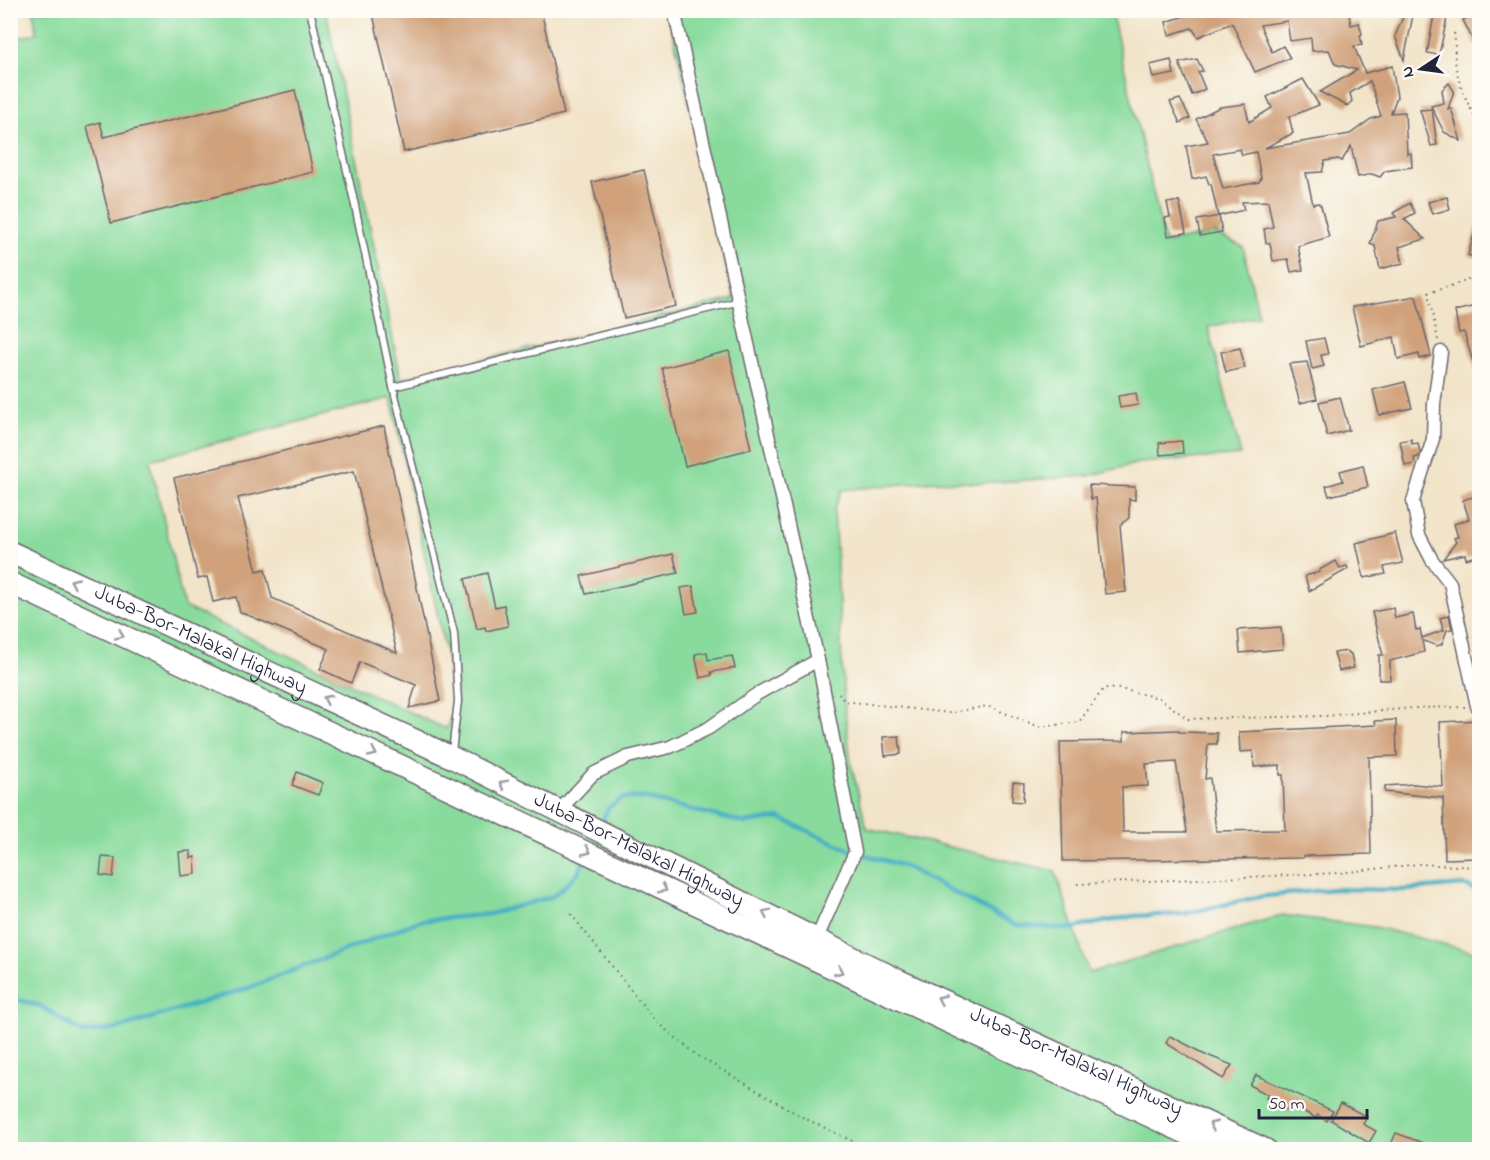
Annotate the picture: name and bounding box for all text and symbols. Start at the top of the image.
north arrow [1391,39,1451,99]
text: N [1395,64,1421,80]
one-way arrow [70,577,81,589]
street label: Juba-Bor-Malakal Highway [89,578,312,705]
one-way arrow [114,628,125,640]
one-way arrow [323,695,334,707]
one-way arrow [367,745,378,757]
one-way arrow [499,779,510,791]
street label: Juba-Bor-Malakal Highway [528,785,749,918]
one-way arrow [580,844,591,856]
one-way arrow [656,881,667,893]
one-way arrow [762,908,773,920]
one-way arrow [833,964,844,976]
one-way arrow [936,995,947,1007]
street label: Juba-Bor-Malakal Highway [965,1000,1188,1126]
scale bar [1259,1082,1367,1120]
text: 50 m [1268,1092,1305,1118]
one-way arrow [1209,1120,1220,1132]

